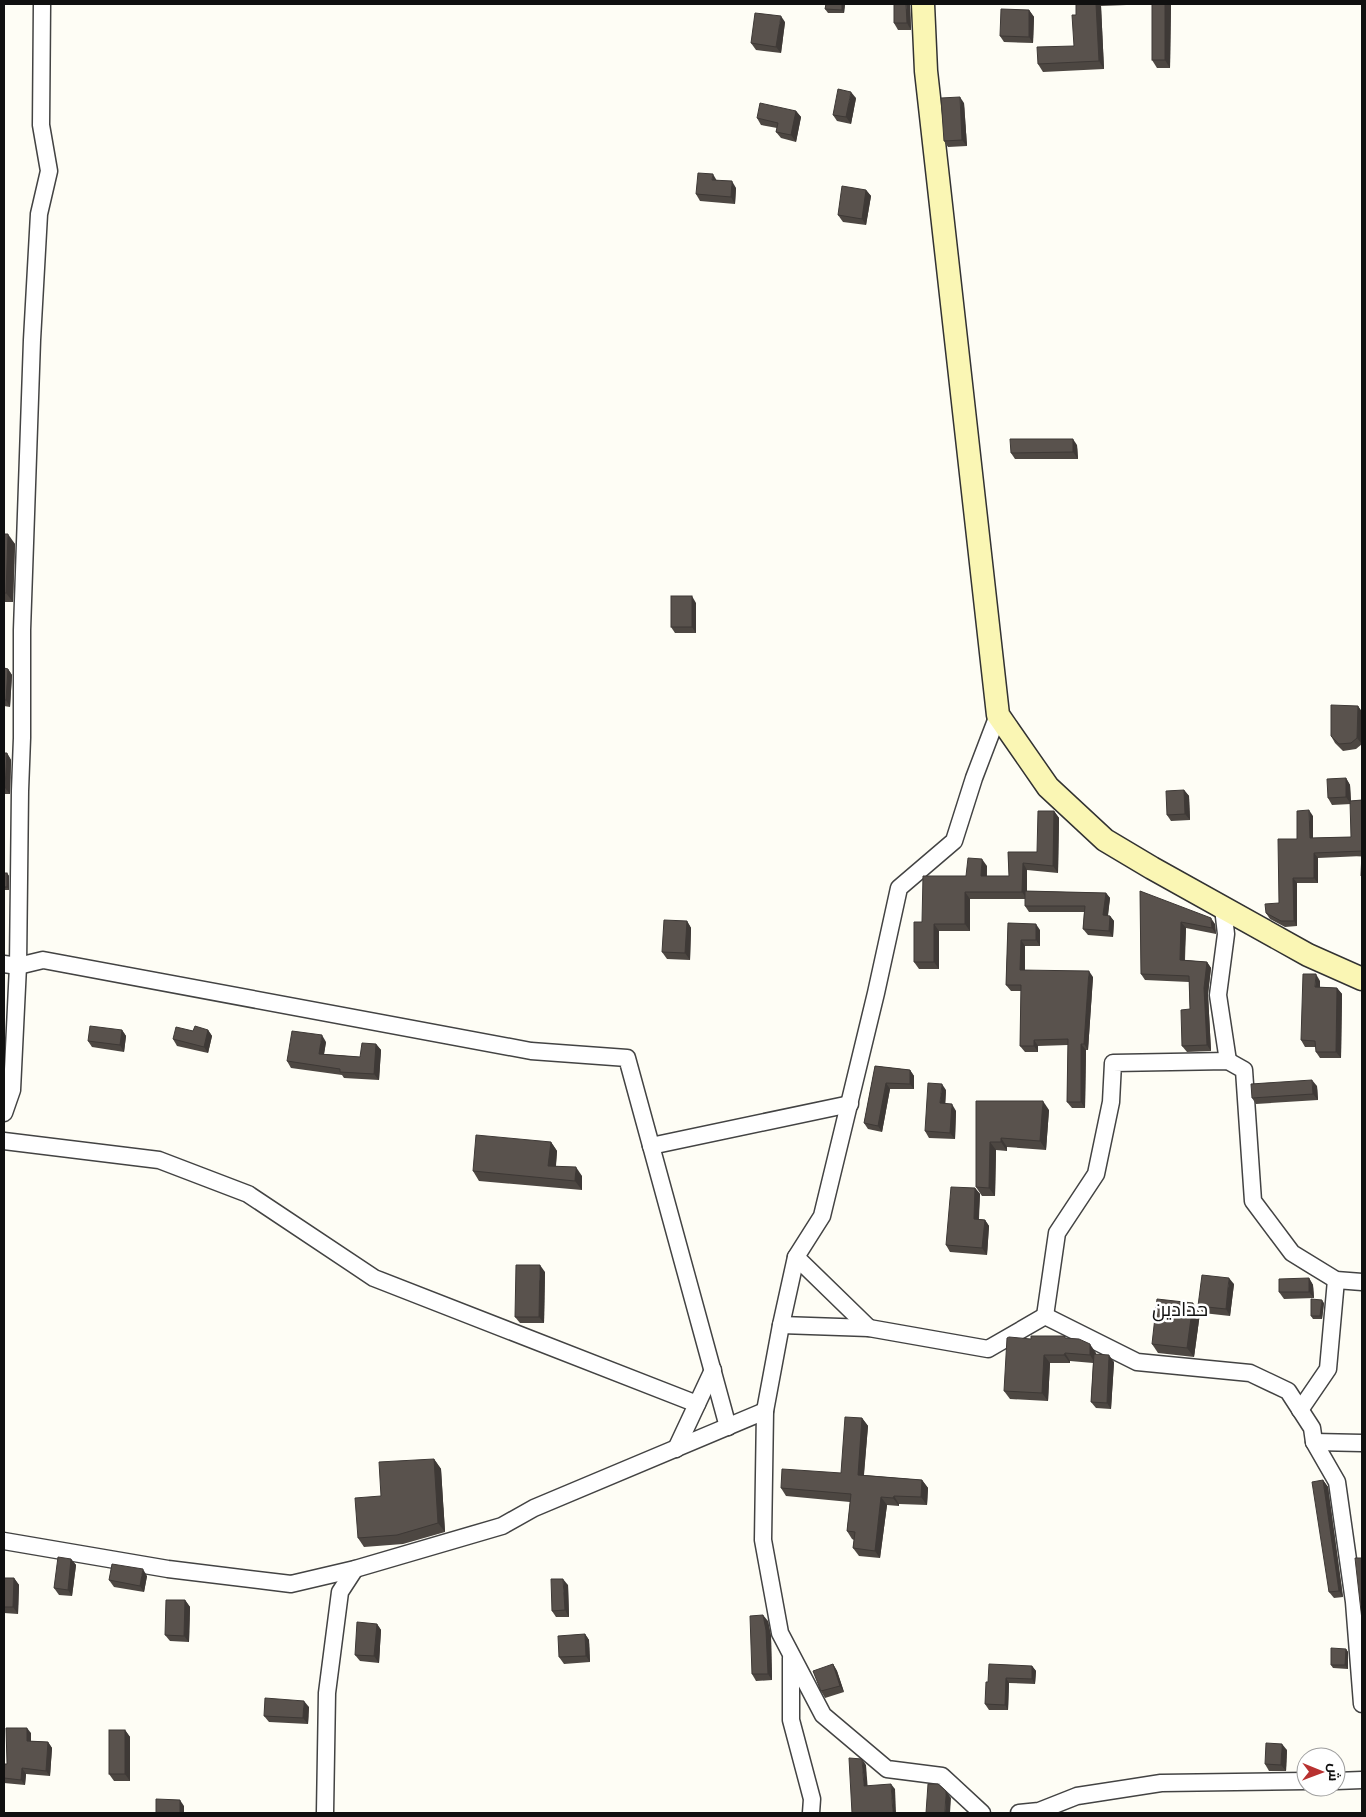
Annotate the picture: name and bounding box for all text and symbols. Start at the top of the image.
district label: حدادين [1152,1297,1208,1322]
north arrow [1296,1747,1346,1797]
text: ش [1325,1763,1342,1781]

